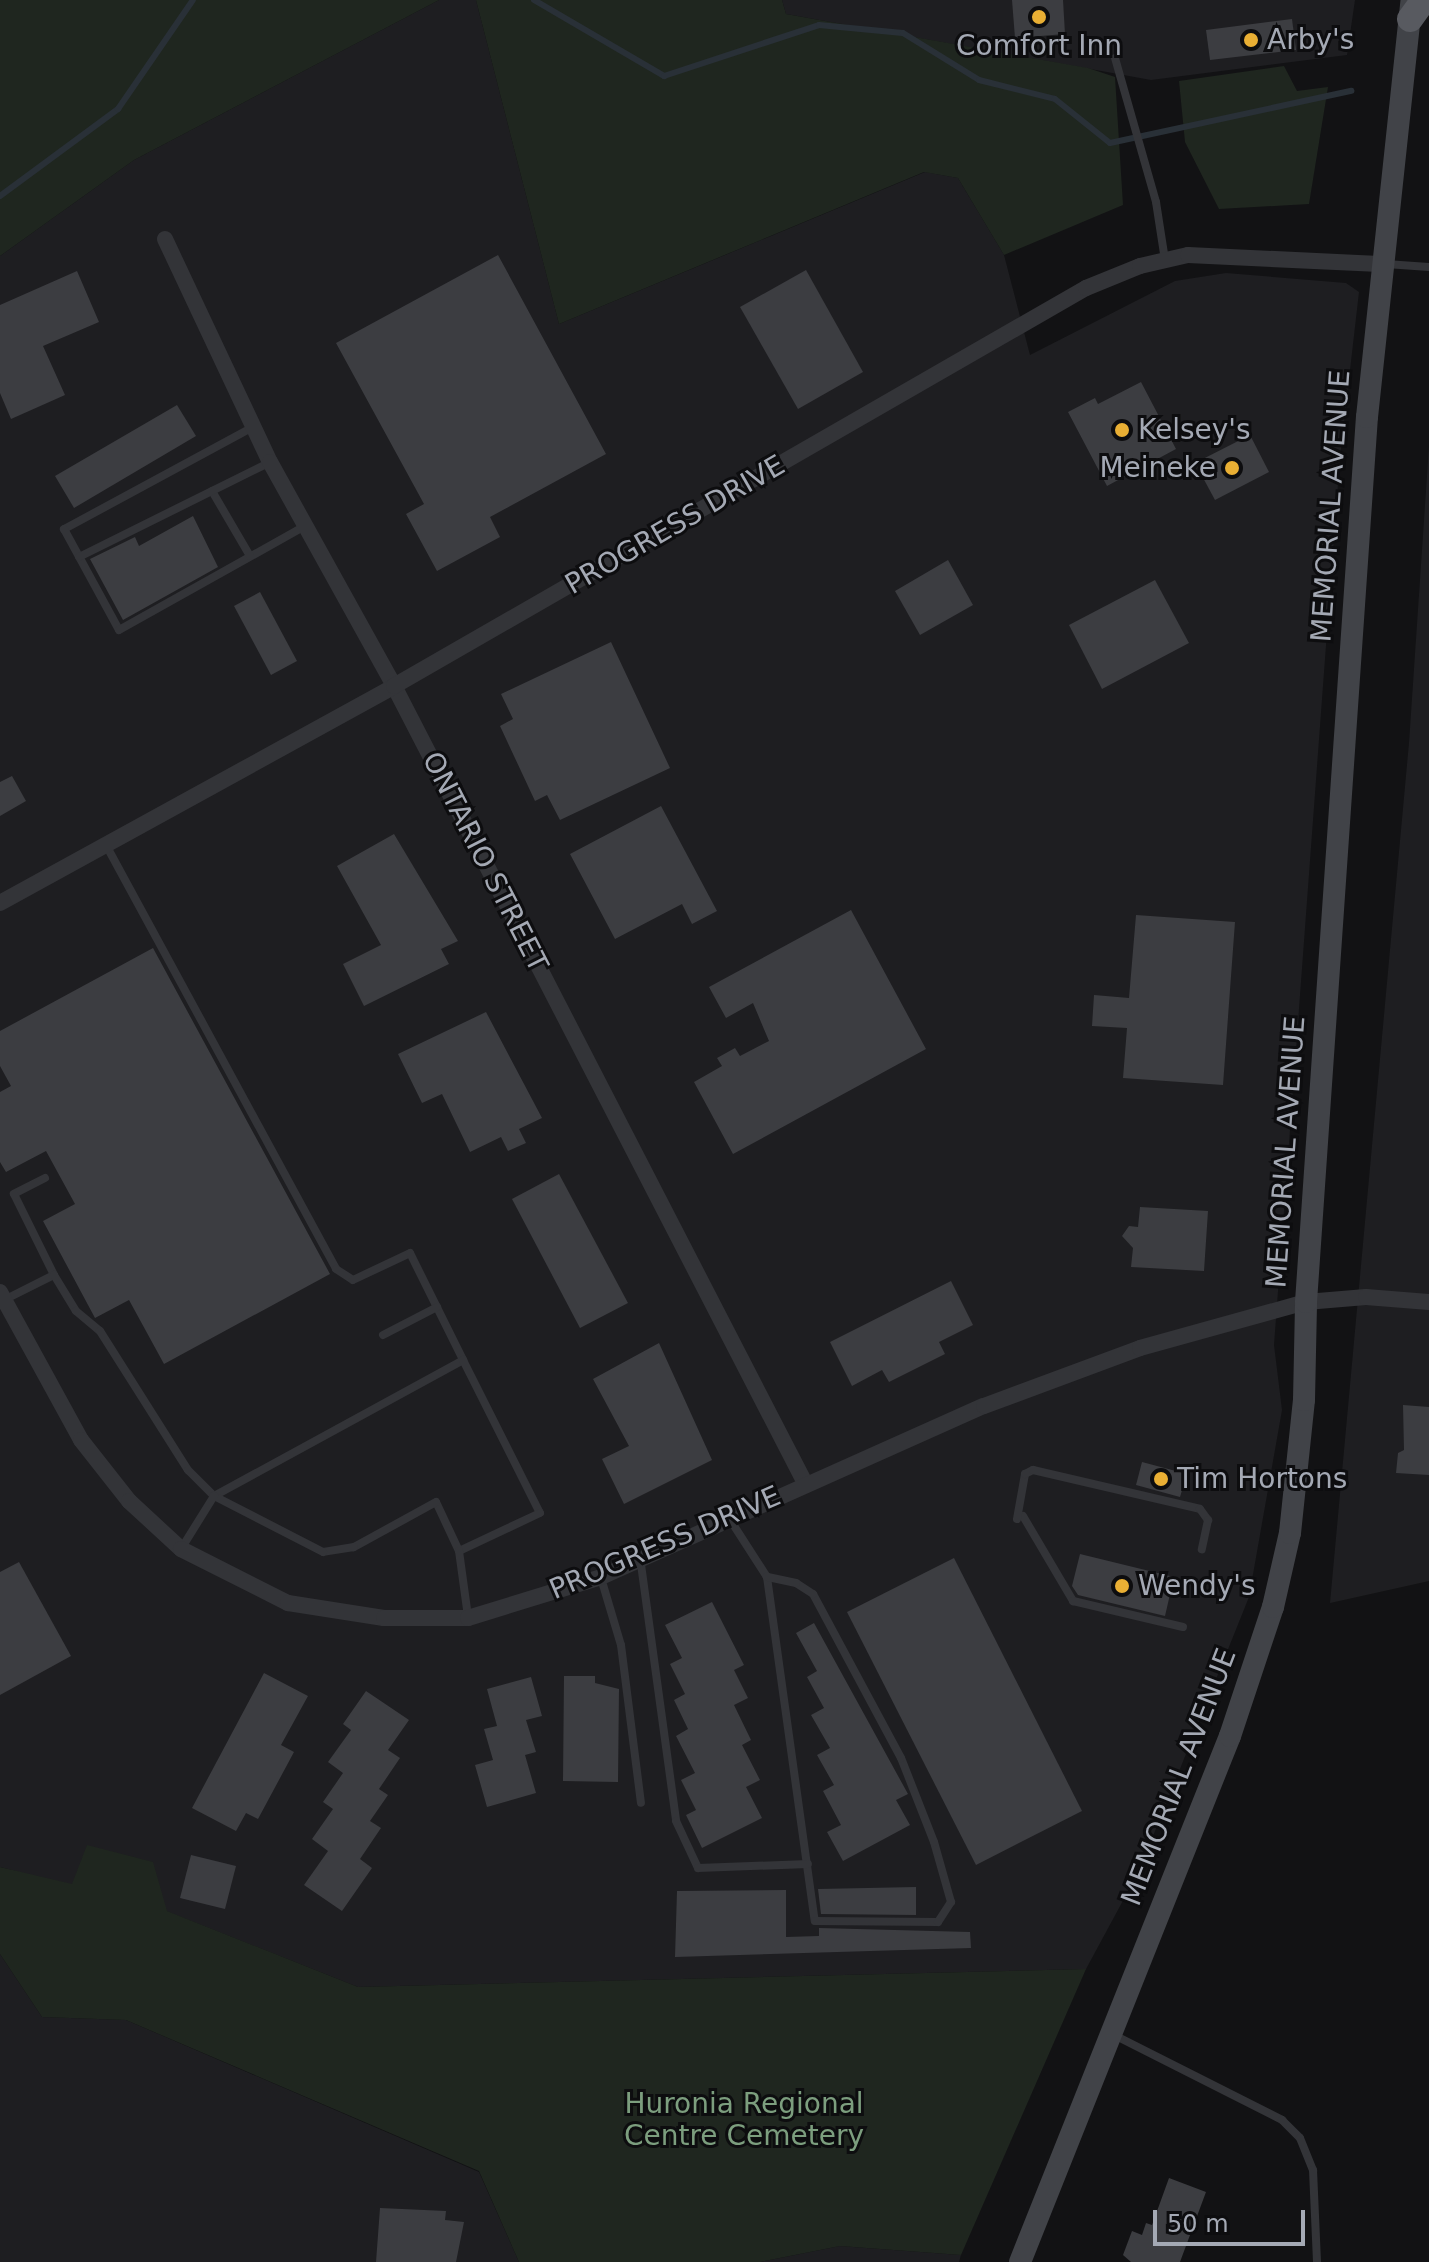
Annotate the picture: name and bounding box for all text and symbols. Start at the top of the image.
marker: Comfort Inn [1030,8,1048,26]
place label: Arby's [1267,23,1354,57]
place label: Comfort Inn [956,29,1122,63]
marker: Arby's [1242,31,1260,49]
street label: MEMORIAL AVENUE [1305,369,1357,643]
place label: Kelsey's [1138,413,1251,447]
marker: Kelsey's [1113,421,1131,439]
street label: PROGRESS DRIVE [559,449,791,601]
place label: Meineke [1099,451,1216,485]
marker: Meineke [1223,459,1241,477]
street label: ONTARIO STREET [415,746,555,978]
street label: MEMORIAL AVENUE [1260,1015,1312,1289]
place label: Tim Hortons [1177,1462,1347,1496]
marker: Tim Hortons [1152,1470,1170,1488]
street label: PROGRESS DRIVE [544,1479,786,1607]
place label: Wendy's [1138,1569,1256,1603]
marker: Wendy's [1113,1577,1131,1595]
street label: MEMORIAL AVENUE [1114,1644,1244,1910]
park label: Huronia Regional Centre Cemetery [624,2087,864,2153]
scale bar [1157,2194,1309,2244]
text: 50 m [1167,2210,1229,2238]

